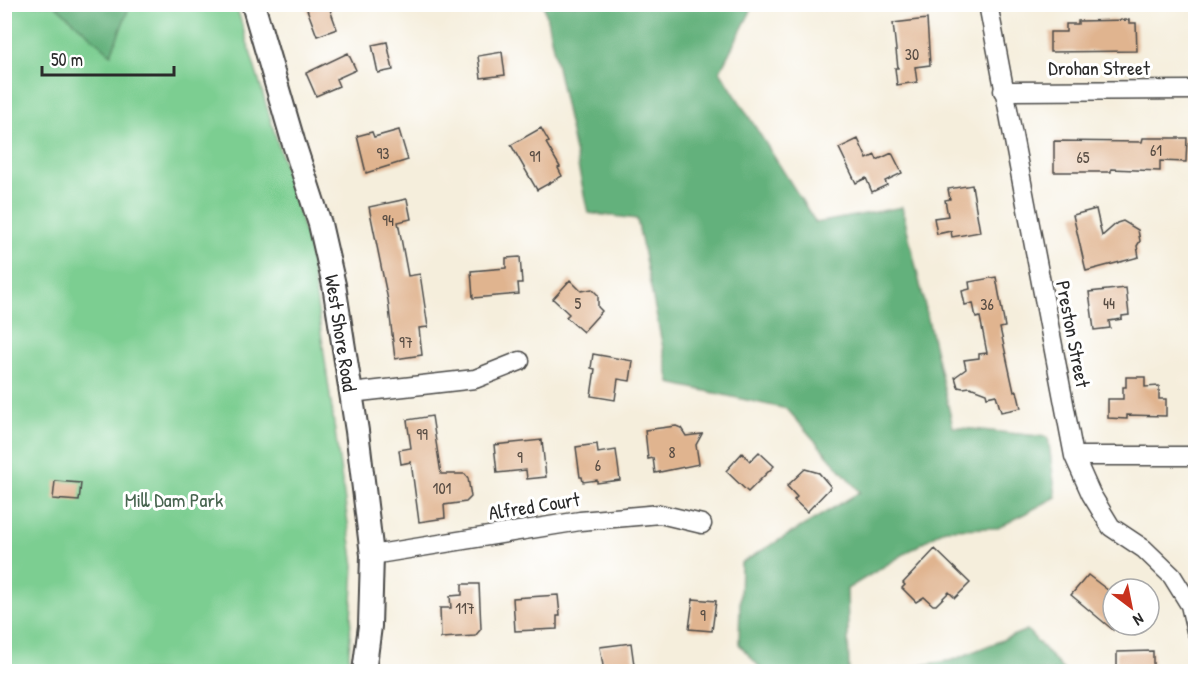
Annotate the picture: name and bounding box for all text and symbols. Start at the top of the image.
scale bar [42,39,174,77]
house number: 30 [905,43,919,65]
text: 50 m [51,47,83,72]
street label: Drohan Street [1048,54,1151,81]
house number: 61 [1150,139,1162,161]
house number: 93 [376,142,390,164]
house number: 91 [529,145,541,167]
house number: 65 [1076,146,1090,168]
house number: 94 [382,209,394,231]
street label: West Shore Road [319,272,364,394]
street label: Preston Street [1050,278,1097,391]
house number: 5 [575,292,582,314]
house number: 44 [1103,292,1115,314]
house number: 36 [980,293,994,315]
house number: 97 [399,331,413,353]
house number: 99 [416,423,428,445]
house number: 8 [669,441,676,463]
house number: 9 [517,446,523,468]
house number: 6 [595,454,601,476]
house number: 101 [433,477,452,499]
street label: Alfred Court [486,485,583,526]
park label: Mill Dam Park [125,486,223,513]
north arrow [1101,577,1161,637]
house number: 117 [455,597,475,619]
house number: 9 [700,604,706,626]
text: N [1129,608,1148,632]

